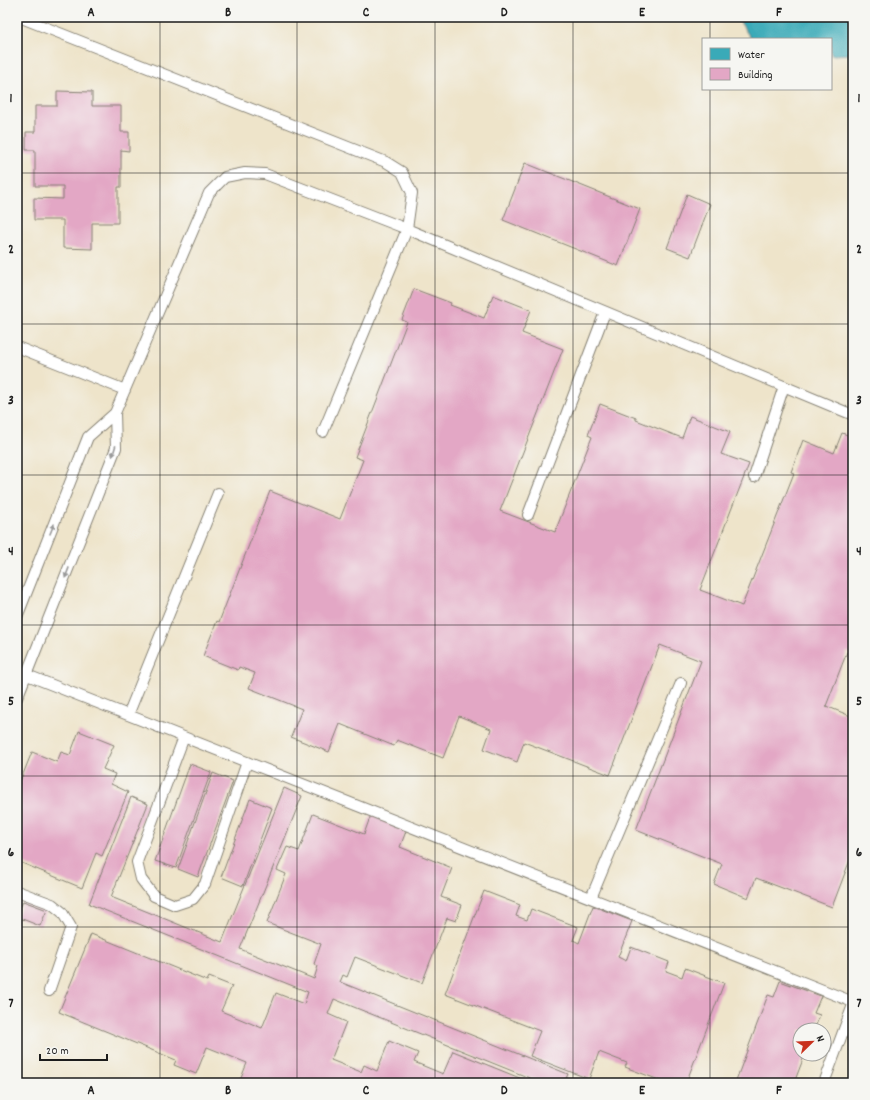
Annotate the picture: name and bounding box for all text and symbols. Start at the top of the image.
text: A [87,4,95,23]
text: B [225,4,231,23]
text: C [363,4,370,23]
text: D [501,4,508,23]
text: E [639,4,646,23]
text: F [776,4,782,23]
legend [702,38,832,90]
text: Water [738,47,765,64]
text: Building [738,67,773,84]
text: 1 [10,90,13,109]
text: 1 [858,90,861,109]
text: 2 [8,241,14,260]
text: 2 [856,241,862,260]
text: 3 [8,392,14,411]
text: 3 [856,392,862,411]
one-way arrow [111,446,117,458]
one-way arrow [49,523,55,534]
text: 4 [8,543,14,562]
text: 4 [856,543,862,562]
one-way arrow [63,567,69,579]
text: 5 [8,693,14,712]
text: 5 [856,693,862,712]
text: 6 [8,844,15,863]
text: 6 [856,844,863,863]
text: 7 [9,995,14,1014]
text: 7 [857,995,862,1014]
north arrow [792,1022,832,1062]
text: N [811,1033,828,1045]
scale bar [40,1036,107,1062]
text: 20 m [46,1043,69,1060]
text: A [87,1082,95,1100]
text: B [225,1082,231,1100]
text: C [363,1082,370,1100]
text: D [501,1082,508,1100]
text: E [639,1082,646,1100]
text: F [776,1082,782,1100]

